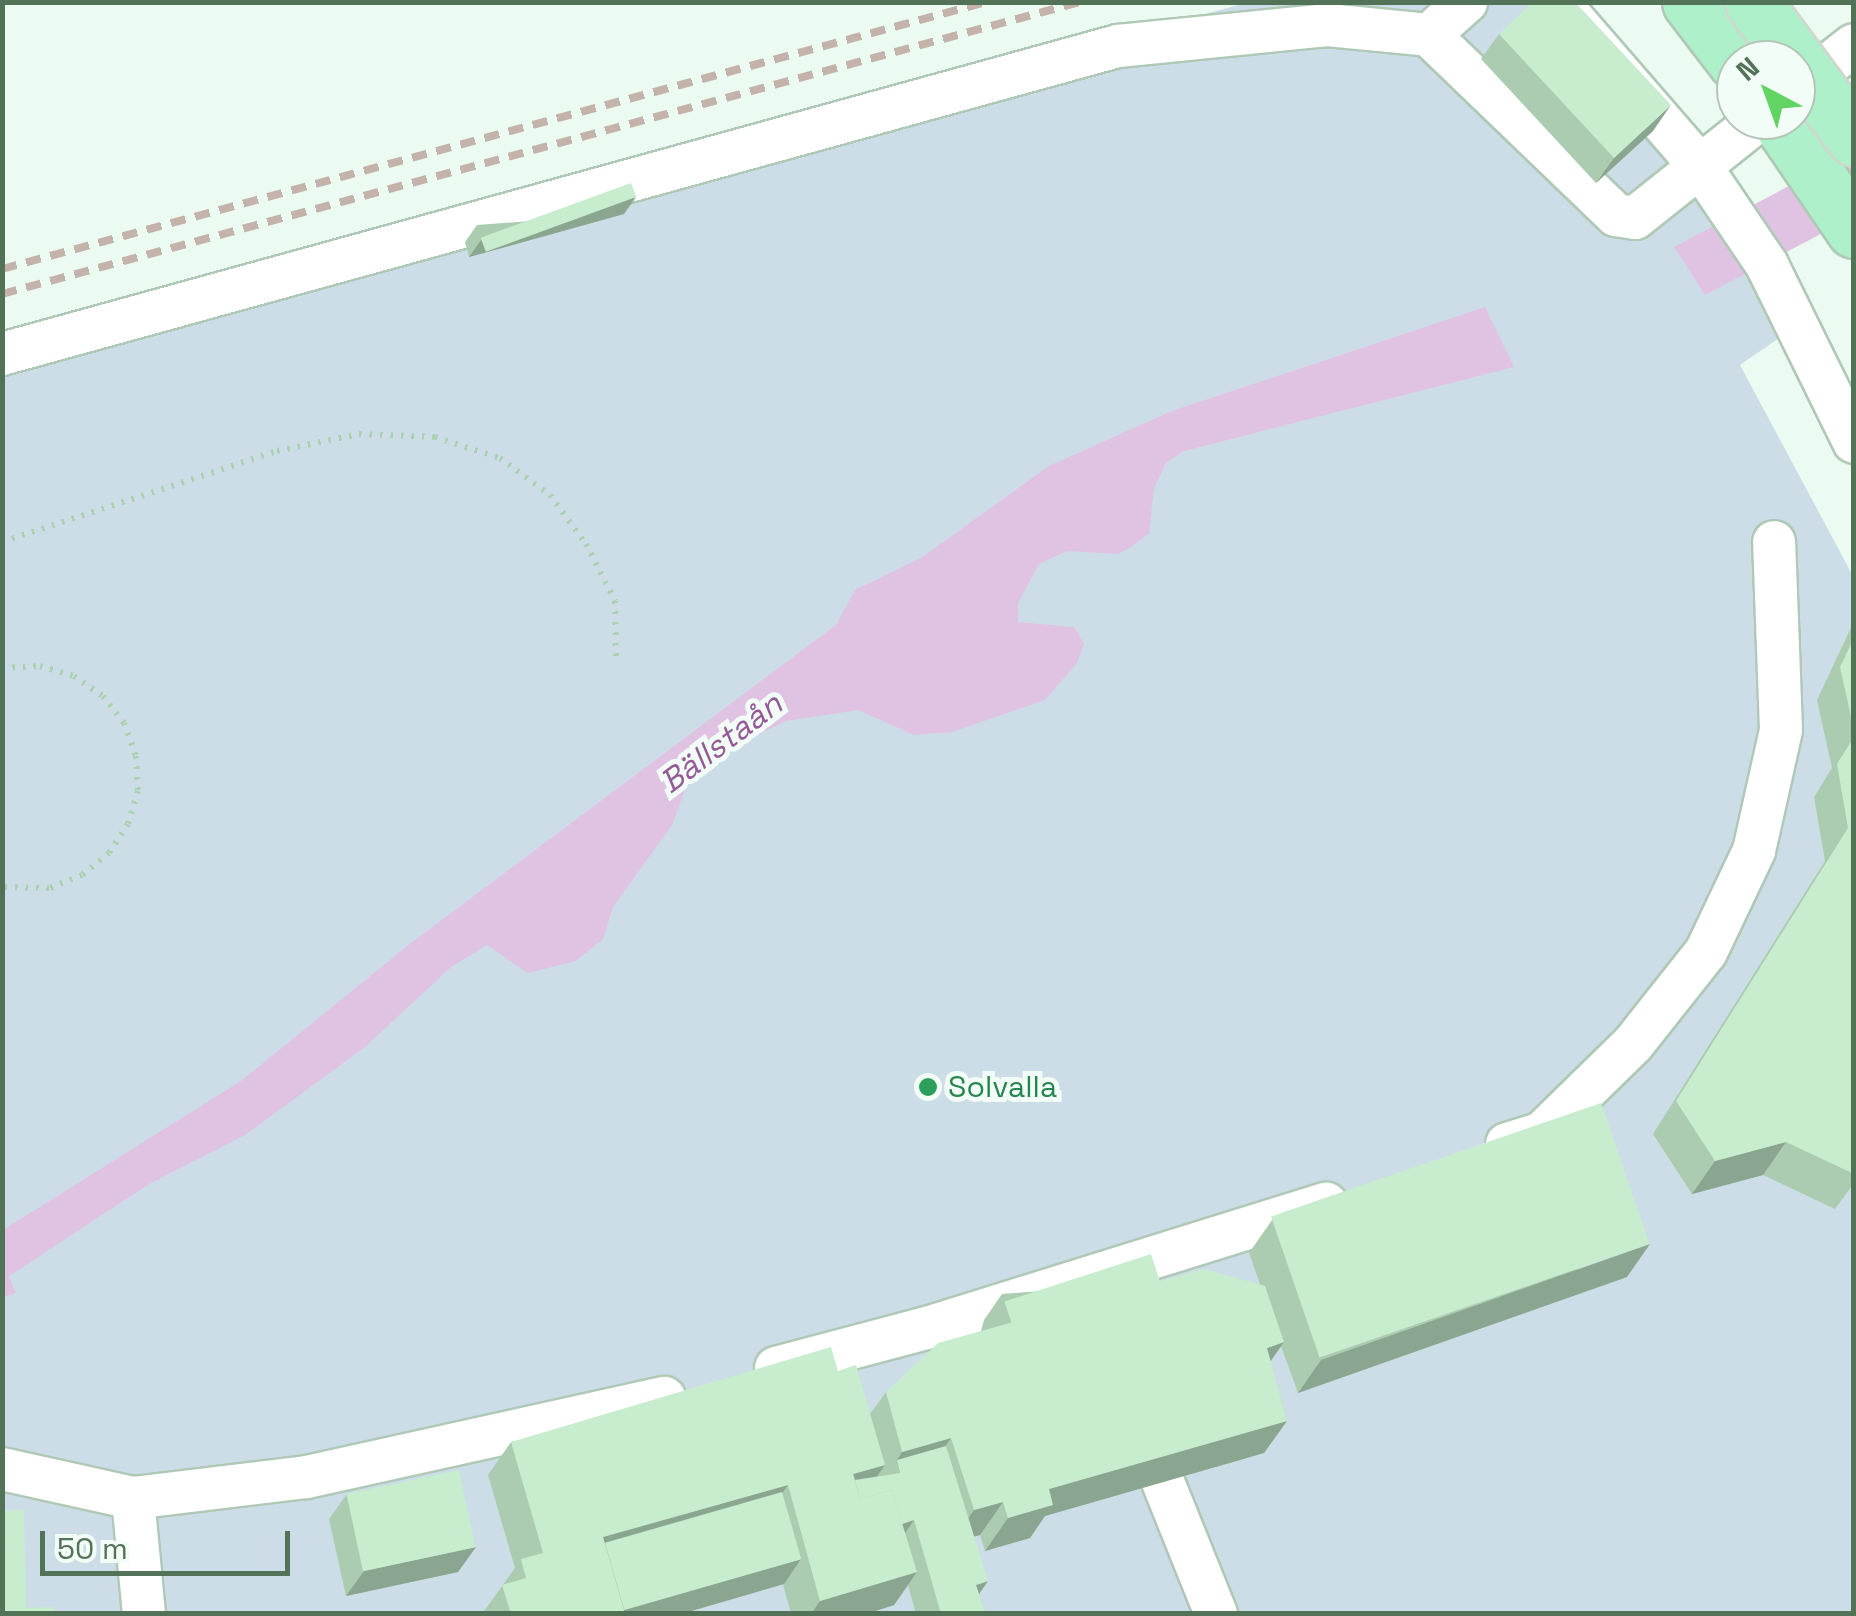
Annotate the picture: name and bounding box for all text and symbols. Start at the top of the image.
north arrow [1716,40,1816,140]
text: N [1729,49,1767,89]
water label: Bällstaån [652,685,790,801]
place label: Solvalla [948,1069,1057,1105]
marker: Solvalla [917,1076,939,1098]
scale bar [45,1511,295,1573]
text: 50 m [57,1529,128,1568]

